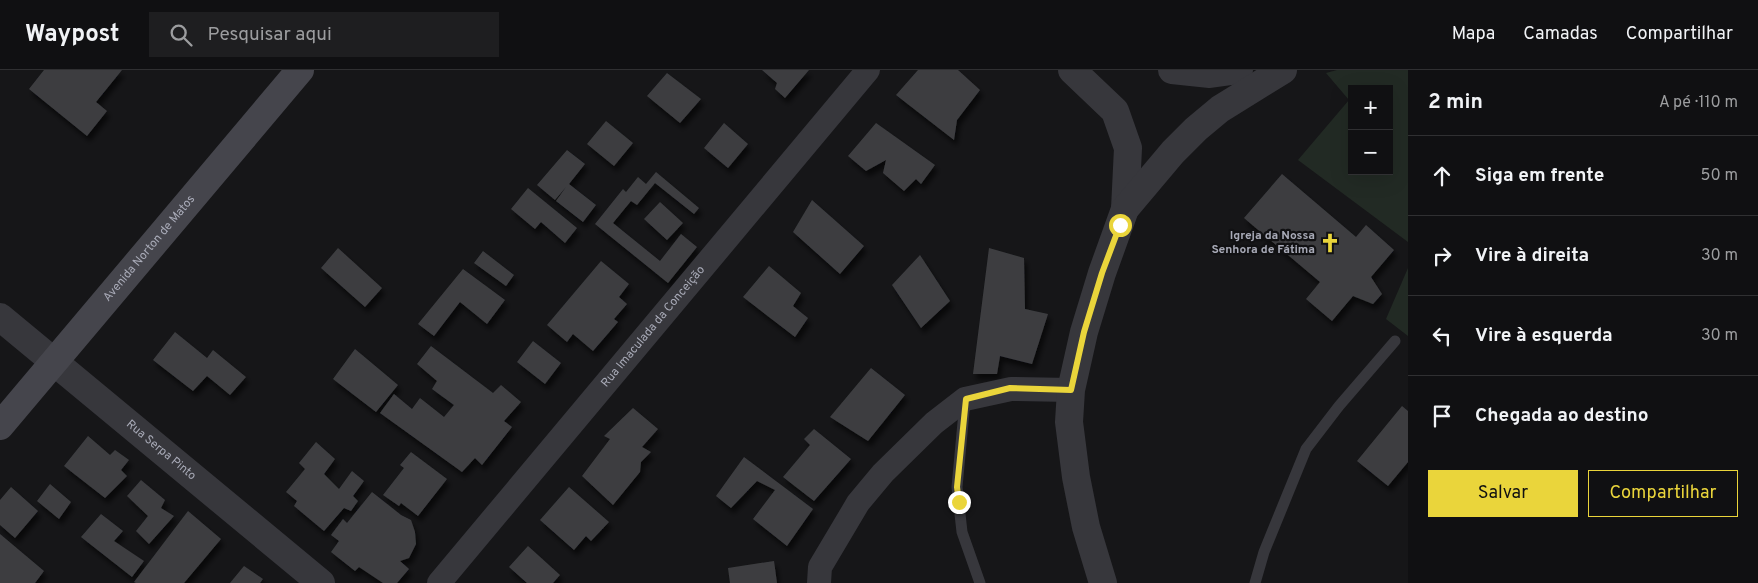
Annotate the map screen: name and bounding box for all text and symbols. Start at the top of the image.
search box [149,12,499,57]
text: Waypost [25,20,119,50]
icon: search [167,21,195,49]
text: Pesquisar aqui [207,23,332,47]
text: Mapa [1452,23,1495,46]
text: Camadas [1523,23,1598,46]
text: Compartilhar [1626,23,1733,46]
map controls [1348,85,1393,175]
button: + [1348,85,1393,130]
text: 2 min [1428,89,1483,116]
text: A pé · 110 m [1659,93,1738,113]
button: − [1348,130,1393,175]
icon: ahead [1428,162,1456,190]
text: Siga em frente [1475,164,1604,188]
text: 50 m [1701,166,1738,186]
street label: Avenida Norton de Matos [100,192,199,305]
route start [1109,214,1132,237]
place label: Igreja da Nossa Senhora de Fátima [1211,228,1315,258]
church icon: Igreja da Nossa Senhora de Fátima [1319,232,1341,254]
icon: right [1428,242,1456,270]
text: Vire à direita [1475,244,1589,268]
text: 30 m [1701,246,1738,266]
street label: Rua Imaculada da Conceição [598,262,709,391]
icon: left [1428,322,1456,350]
text: Vire à esquerda [1475,324,1613,348]
text: 30 m [1701,326,1738,346]
icon: arrive [1428,402,1456,430]
text: Chegada ao destino [1475,404,1649,428]
street label: Rua Serpa Pinto [123,417,200,484]
button: Salvar [1428,470,1578,517]
button: Compartilhar [1588,470,1738,517]
route end [948,491,971,514]

